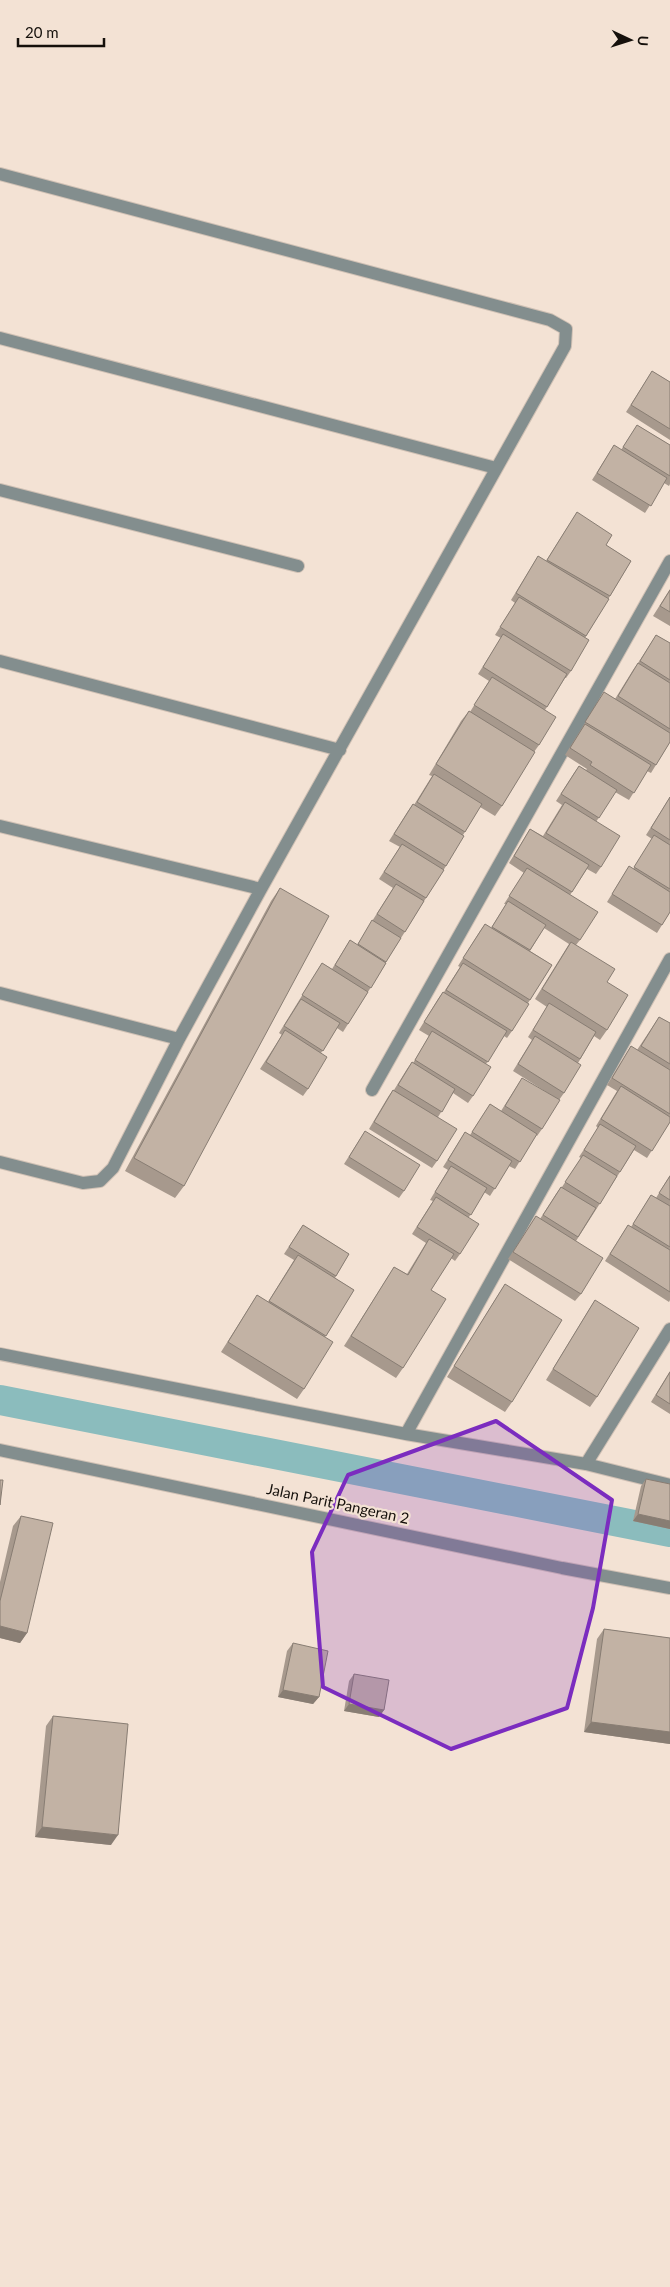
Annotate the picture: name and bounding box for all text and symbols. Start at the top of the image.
scale bar [18,15,104,47]
north arrow [605,15,655,65]
text: 20 m [25,23,59,41]
text: U [635,35,652,47]
street label: Jalan Parit Pangeran 2 [265,1479,411,1527]

